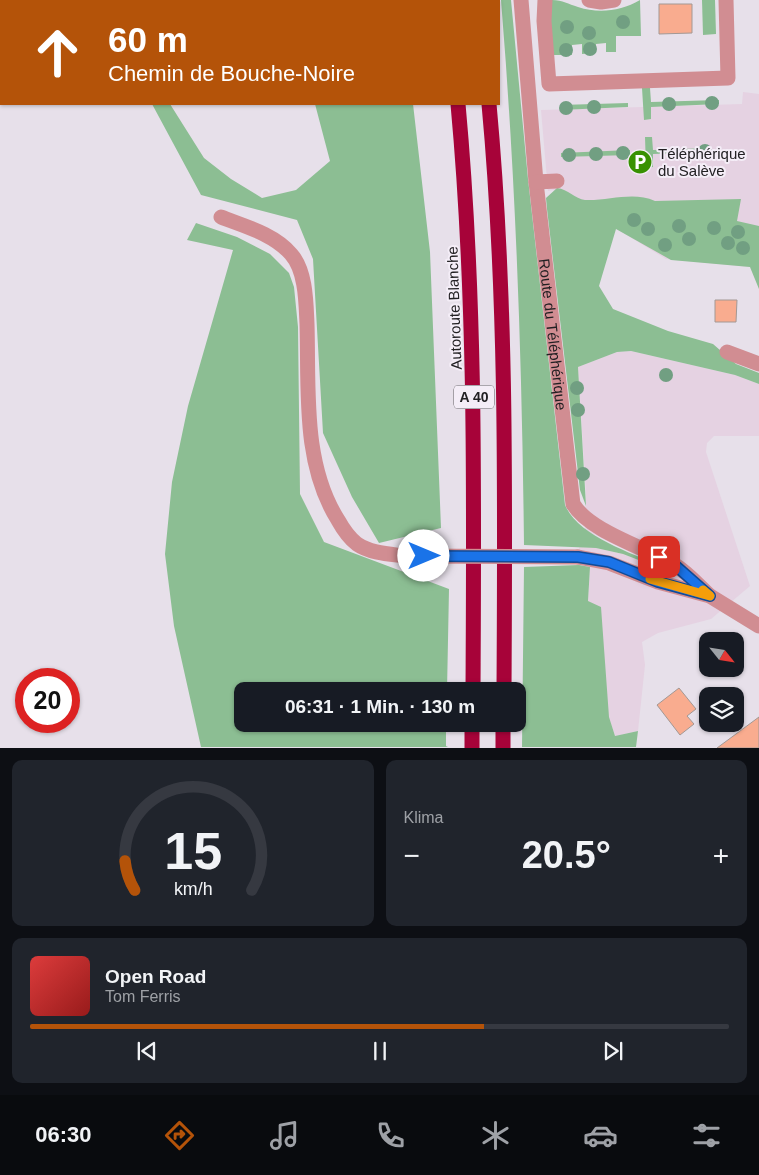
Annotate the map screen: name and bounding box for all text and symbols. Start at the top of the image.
icon: ahead [25,20,90,85]
text: 60 m [108,20,188,59]
text: Chemin de Bouche-Noire [108,61,355,86]
place label: Téléphérique du Salève [658,145,746,179]
parking icon: Téléphérique du Salève [627,149,653,175]
street label: Autoroute Blanche [443,246,465,370]
street label: Route du Téléphérique [536,258,571,411]
road number: A 40 [454,386,494,408]
position arrow [397,529,449,581]
pin [638,536,680,578]
icon: arrive [645,543,673,571]
north arrow [699,632,744,678]
map controls [699,632,744,732]
speed limit sign: 20 [15,668,80,733]
button: layers [699,687,744,732]
text: 06:31 · 1 Min. · 130 m [285,696,475,717]
text: Klima [404,809,444,826]
text: 15 [164,822,222,880]
text: 20.5° [522,834,611,876]
text: − [404,840,420,871]
text: + [713,840,729,871]
text: km/h [173,879,212,899]
text: Open Road [105,966,206,987]
text: Tom Ferris [105,988,181,1005]
icon: previous [133,1037,161,1065]
icon: pause [366,1037,394,1065]
icon: next [599,1037,627,1065]
icon: directions [162,1118,197,1153]
icon: music [267,1118,302,1153]
icon: phone [373,1118,408,1153]
icon: climate [478,1118,513,1153]
icon: car [583,1118,618,1153]
icon: filters [689,1118,724,1153]
text: 06:30 [35,1122,91,1147]

